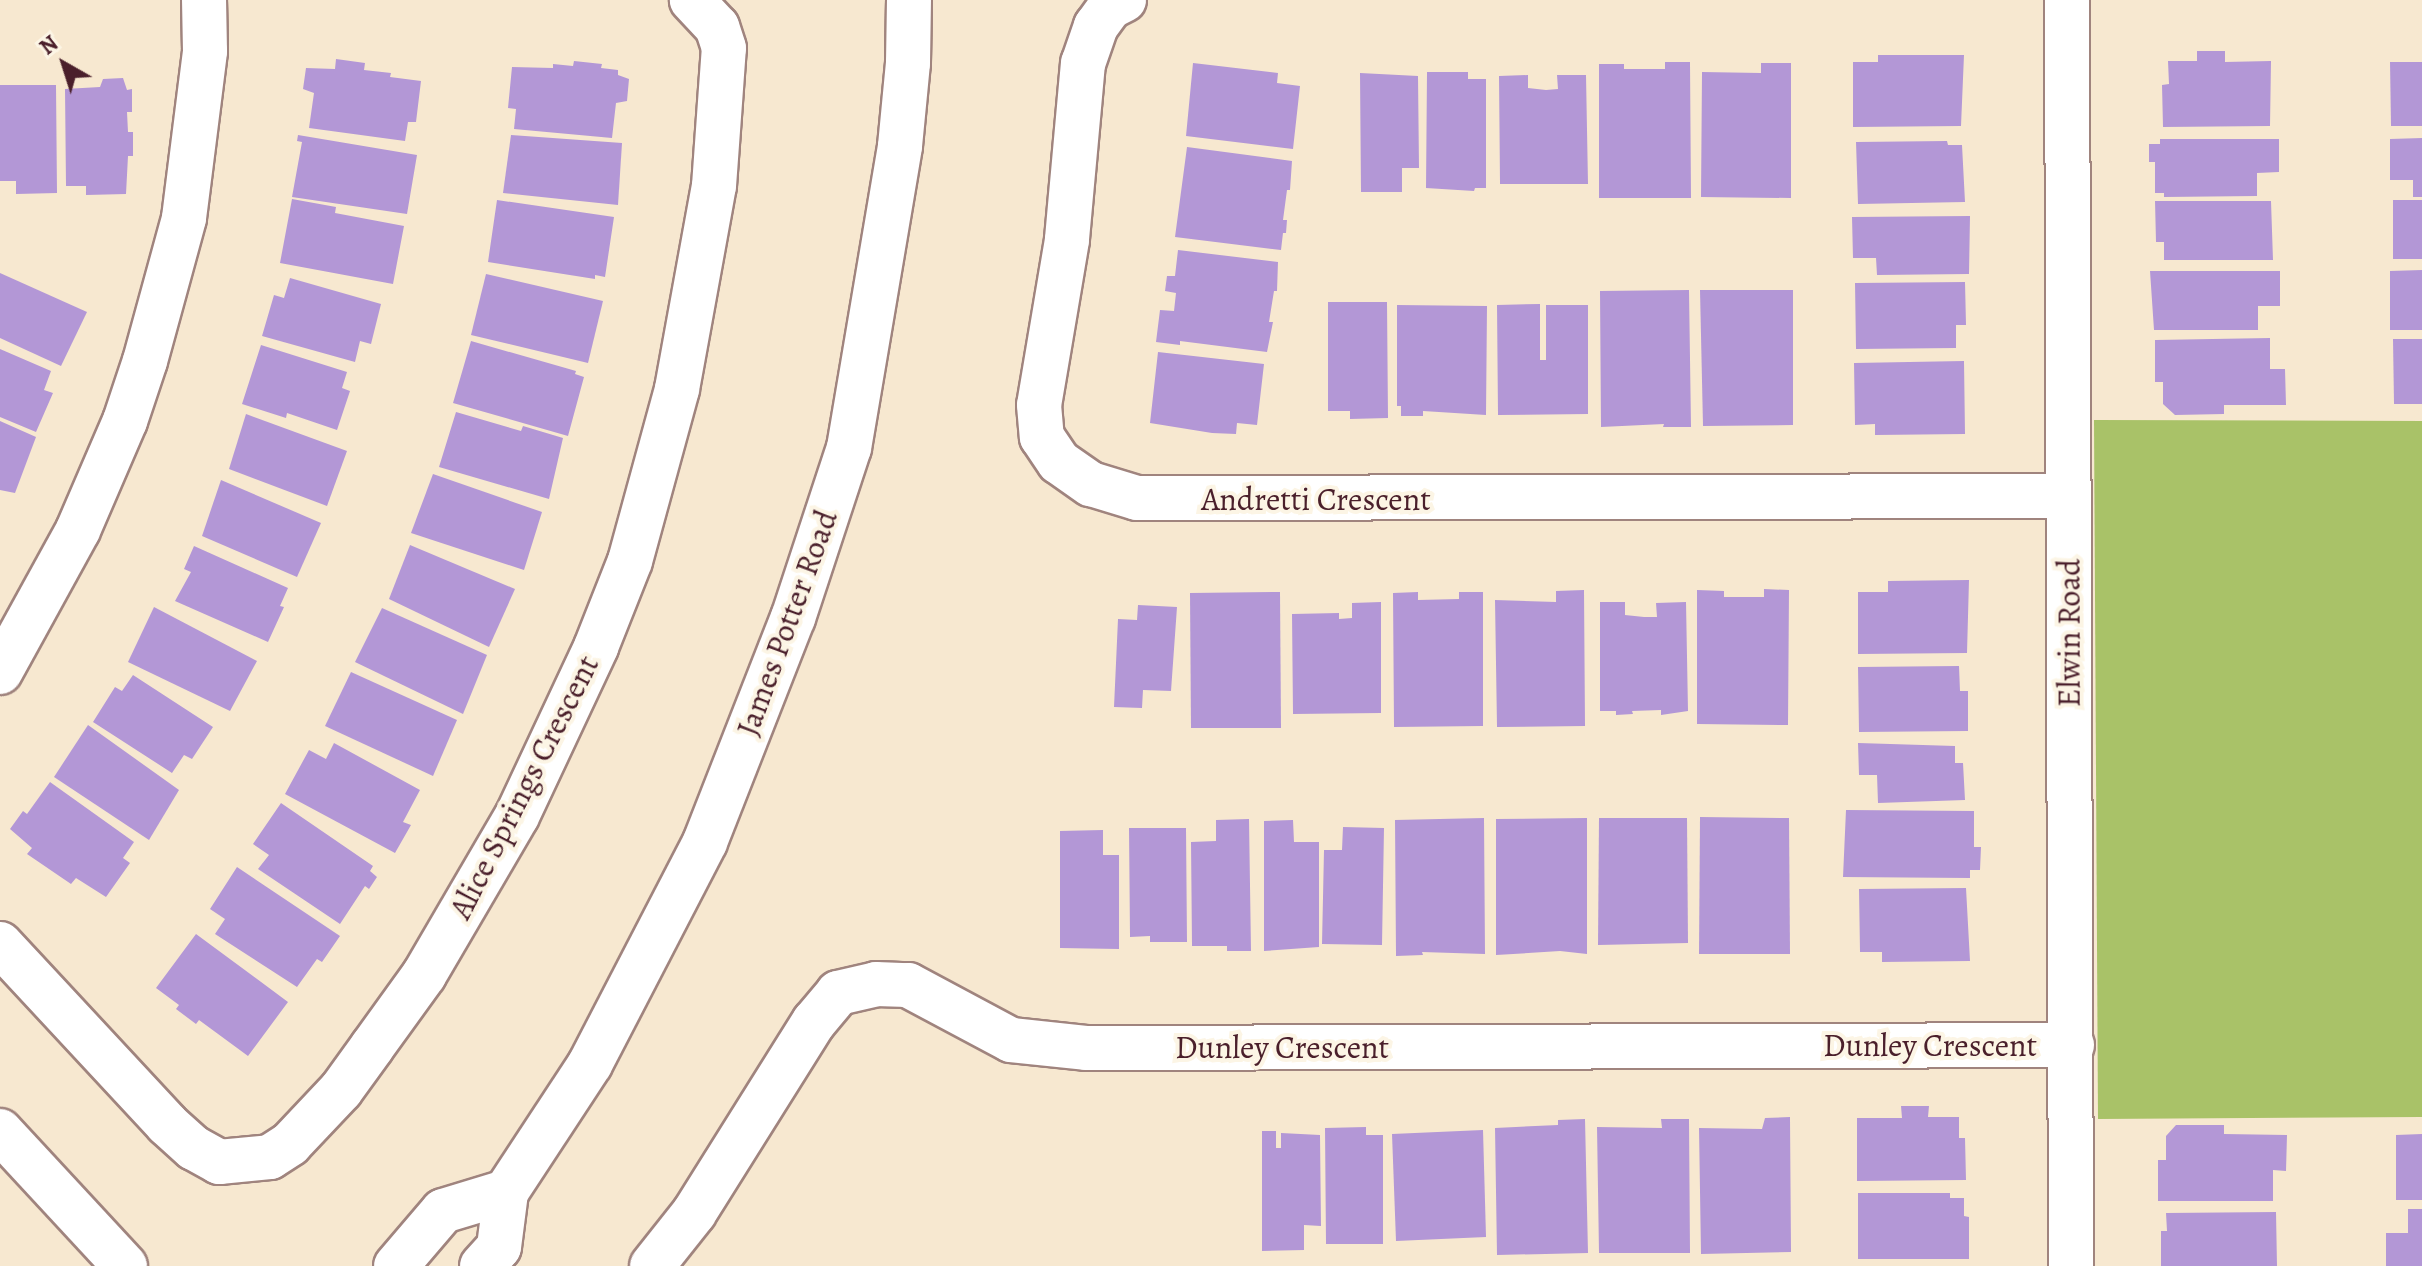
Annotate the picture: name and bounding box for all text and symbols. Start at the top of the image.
north arrow [24,24,104,104]
text: N [33,29,65,62]
street label: Andretti Crescent [1201,480,1431,518]
street label: James Potter Road [728,505,846,741]
street label: Elwin Road [2050,559,2088,707]
street label: Alice Springs Crescent [441,649,607,925]
street label: Dunley Crescent [1823,1026,2037,1064]
street label: Dunley Crescent [1175,1028,1389,1066]

